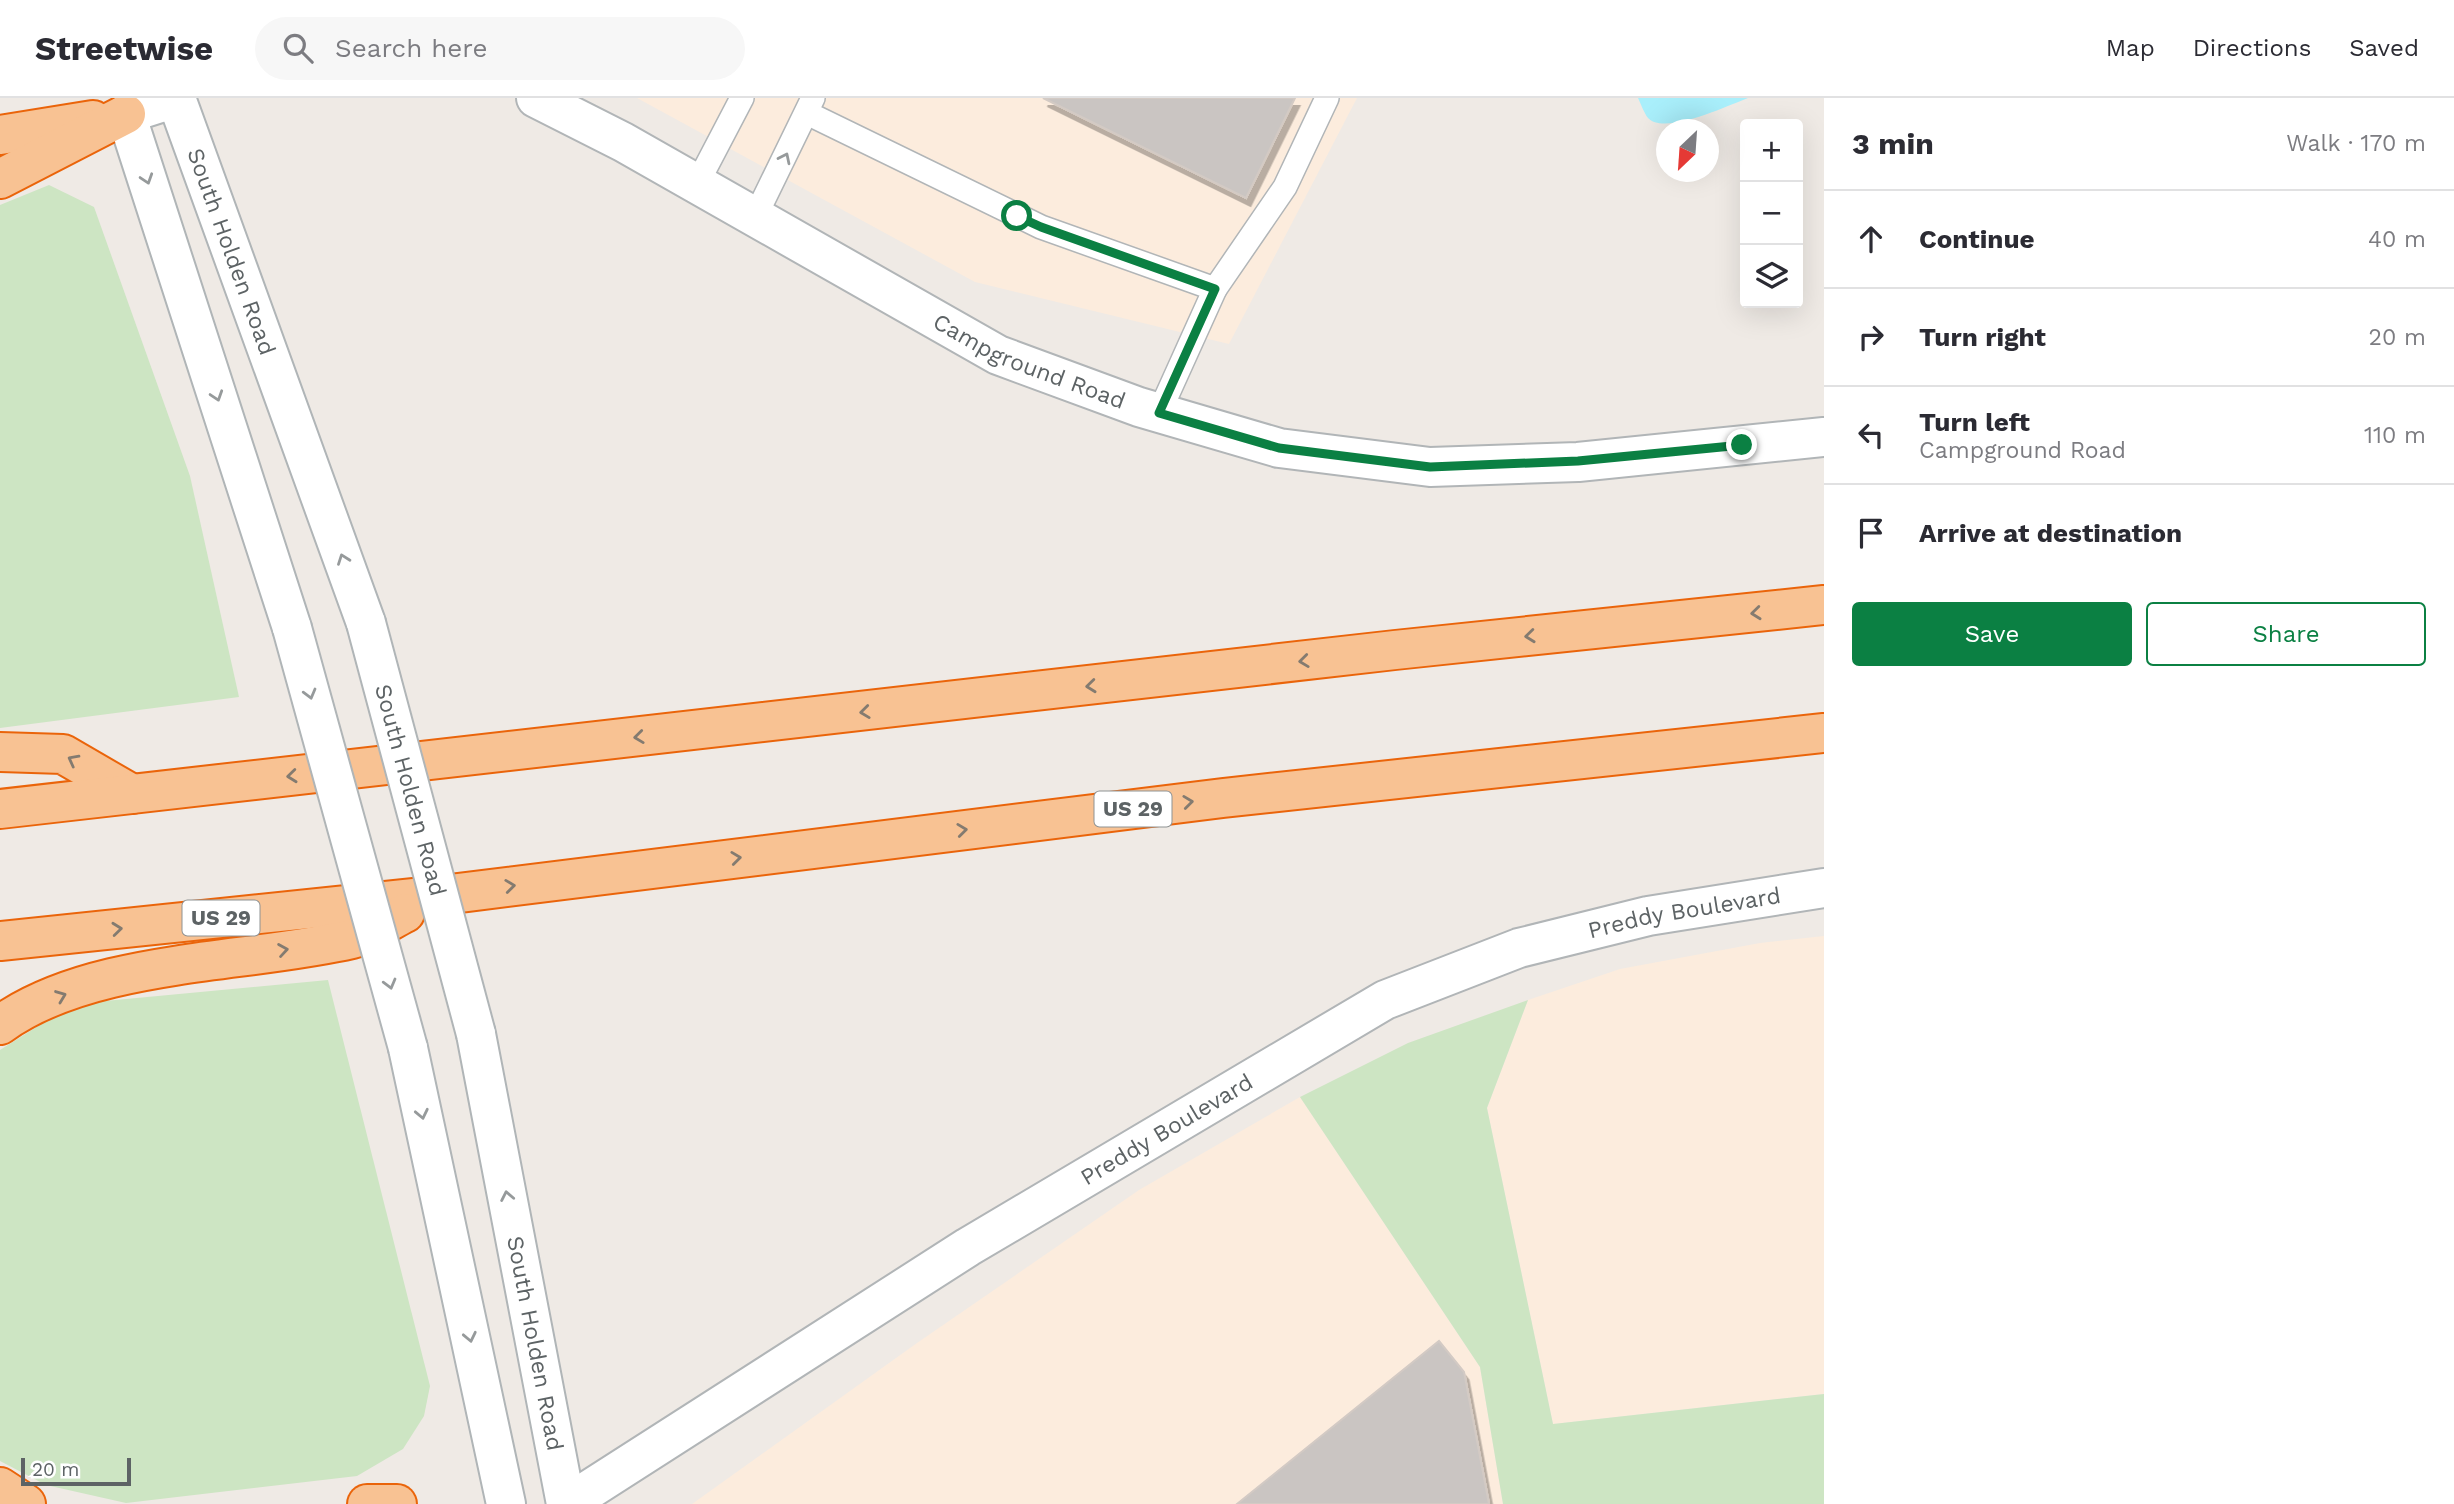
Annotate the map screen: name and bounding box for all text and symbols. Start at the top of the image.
search box [255,17,745,80]
text: Streetwise [35,29,213,68]
icon: search [279,29,317,67]
text: Search here [335,33,487,63]
text: Map [2106,34,2155,62]
text: Directions [2193,34,2311,62]
text: Saved [2349,34,2419,62]
north arrow [1656,119,1719,182]
map controls [1740,119,1803,308]
button: + [1740,119,1803,182]
text: 3 min [1852,126,1934,161]
text: Walk · 170 m [2286,130,2426,157]
street label: South Holden Road [181,145,281,359]
one-way arrow [776,153,790,165]
one-way arrow [139,173,153,185]
button: − [1740,182,1803,245]
route start [1001,200,1032,231]
icon: ahead [1852,220,1890,258]
text: Continue [1919,224,2035,254]
text: 40 m [2368,226,2426,253]
button: layers [1740,245,1803,308]
street label: Campground Road [928,308,1129,415]
icon: right [1852,318,1890,356]
text: Turn right [1919,322,2046,352]
text: 20 m [2369,324,2426,351]
one-way arrow [209,389,223,401]
text: Turn left [1919,407,2030,437]
icon: left [1852,416,1890,454]
text: 110 m [2364,422,2426,449]
route end [1726,429,1757,460]
text: Campground Road [1919,437,2126,464]
icon: arrive [1852,514,1890,552]
text: Arrive at destination [1919,518,2182,548]
one-way arrow [337,553,351,565]
button: Save [1852,602,2132,666]
button: Share [2146,602,2426,666]
one-way arrow [1750,605,1762,620]
one-way arrow [1524,629,1536,644]
one-way arrow [1298,654,1310,669]
one-way arrow [1086,678,1097,693]
street label: South Holden Road [369,681,451,899]
one-way arrow [302,688,317,700]
one-way arrow [860,704,871,719]
one-way arrow [634,730,645,745]
one-way arrow [67,755,80,768]
one-way arrow [286,768,297,783]
road number: US 29 [1094,792,1172,826]
one-way arrow [1182,795,1193,810]
one-way arrow [956,823,968,838]
one-way arrow [730,851,742,866]
one-way arrow [504,879,516,894]
street label: Preddy Boulevard [1585,882,1783,944]
road number: US 29 [182,900,260,936]
one-way arrow [111,922,122,937]
one-way arrow [277,943,289,958]
one-way arrow [382,978,397,990]
one-way arrow [54,990,66,1004]
street label: Preddy Boulevard [1076,1068,1258,1191]
one-way arrow [414,1108,429,1120]
one-way arrow [500,1190,515,1202]
street label: South Holden Road [501,1234,569,1453]
one-way arrow [461,1331,476,1343]
scale bar [21,1455,131,1487]
text: 20 m [32,1458,79,1481]

